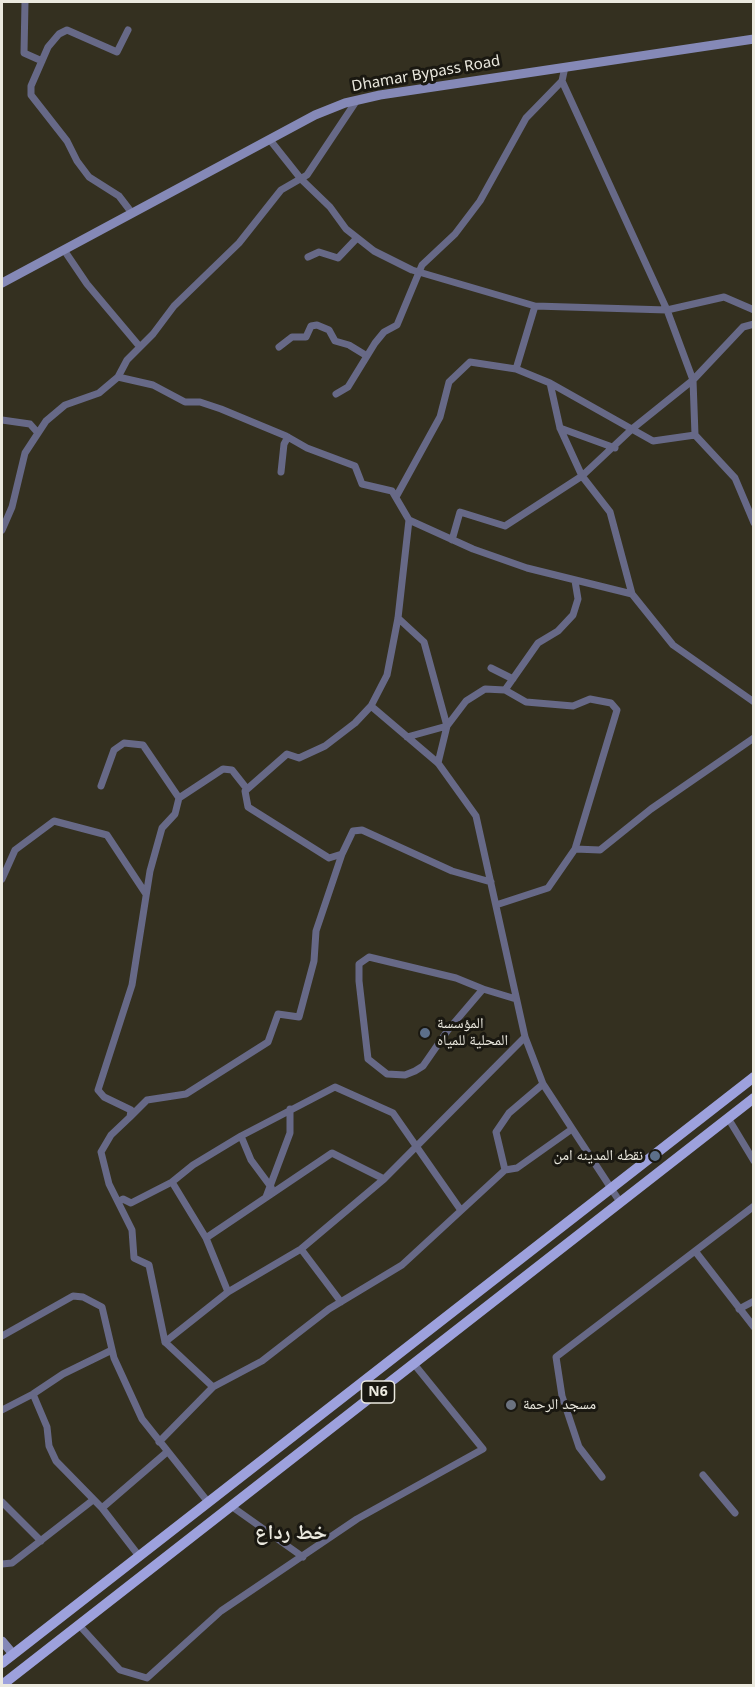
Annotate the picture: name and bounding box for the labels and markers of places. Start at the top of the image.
place label: المؤسسة المحلية للمياه [437,1015,508,1050]
marker: المؤسسة المحلية للمياه [418,1026,432,1040]
place label: نقطه المدينه امن [554,1147,643,1165]
marker: نقطه المدينه امن [648,1149,662,1163]
place label: مسجد الرحمة [523,1396,596,1414]
marker: مسجد الرحمة [504,1398,518,1412]

